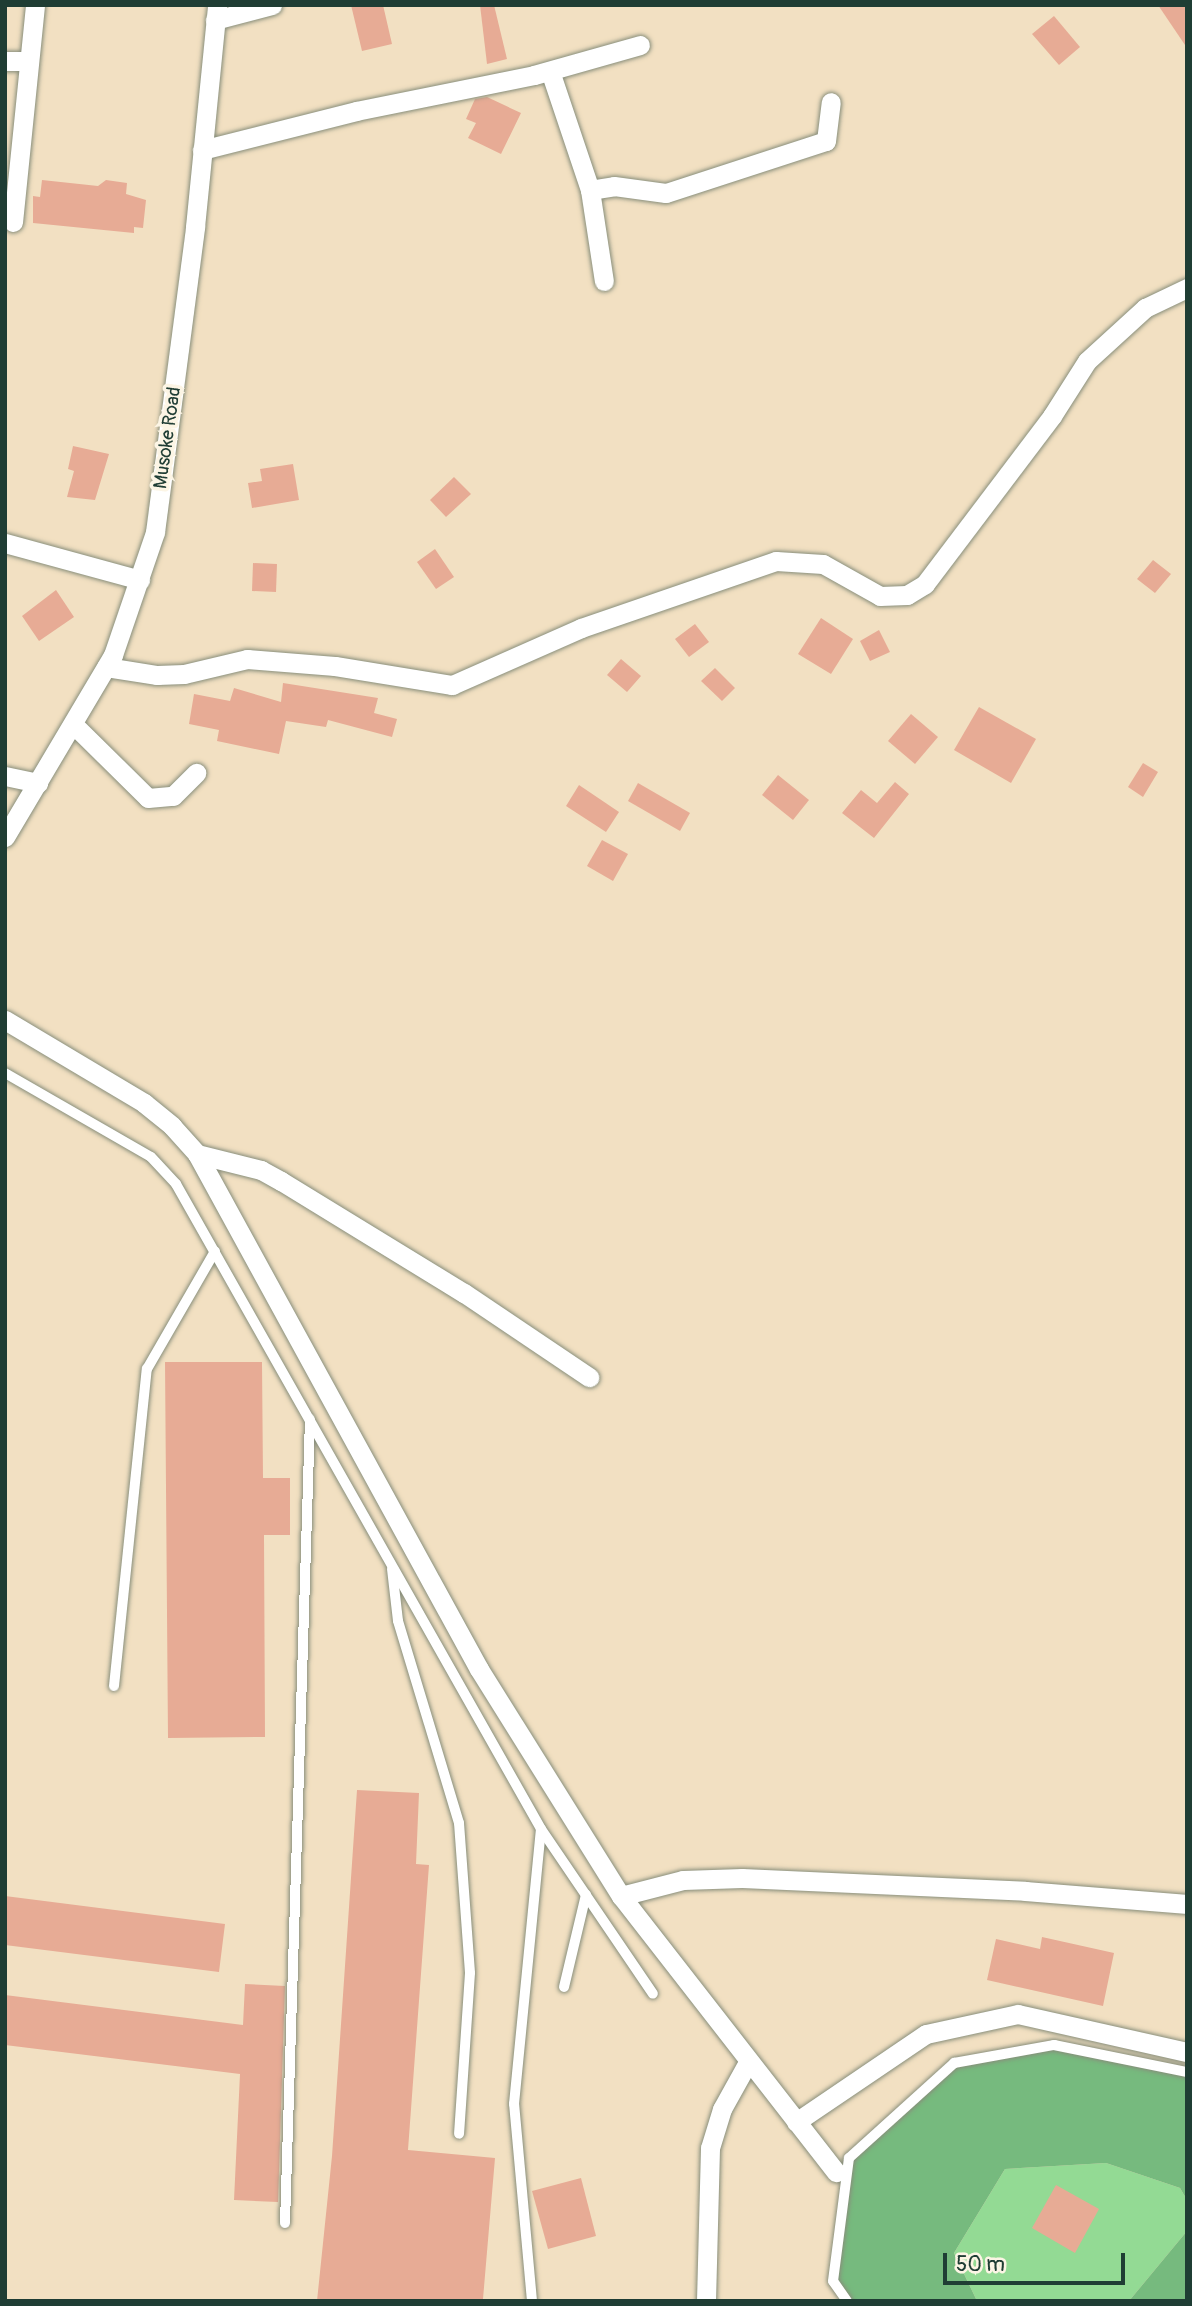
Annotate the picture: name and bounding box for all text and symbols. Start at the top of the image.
street label: Musoke Road [150,386,186,490]
scale bar [947,2240,1129,2284]
text: 50 m [956,2251,1005,2278]

